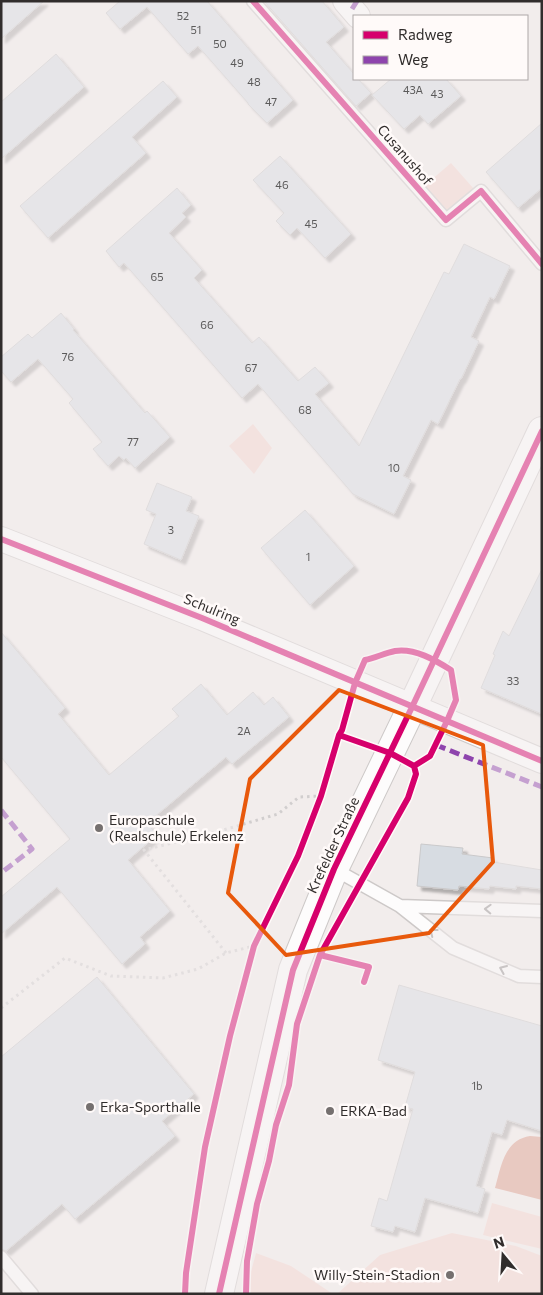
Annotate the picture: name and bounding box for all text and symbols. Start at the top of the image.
house number: 52 [177,9,189,22]
legend [353,15,528,80]
house number: 51 [190,23,202,36]
text: Radweg [398,25,452,43]
house number: 50 [213,37,227,50]
text: Weg [398,50,428,68]
house number: 49 [230,56,244,69]
house number: 48 [247,75,261,88]
house number: 43A [403,83,424,96]
house number: 43 [431,87,443,100]
house number: 47 [265,95,277,108]
street label: Cusanushof [374,121,437,189]
house number: 46 [275,178,289,191]
house number: 45 [305,217,317,230]
house number: 65 [151,270,164,283]
house number: 66 [200,318,214,331]
house number: 76 [62,350,75,363]
house number: 67 [245,361,257,374]
house number: 68 [298,403,312,416]
house number: 77 [127,435,139,448]
house number: 10 [388,461,400,474]
house number: 3 [168,523,174,536]
house number: 1 [306,550,310,563]
street label: Schulring [181,590,243,628]
house number: 33 [507,674,519,687]
house number: 2A [237,724,251,737]
street label: Krefelder Straße [303,794,362,896]
place label: Europaschule (Realschule) Erkelenz [109,811,244,844]
marker: Europaschule (Realschule) Erkelenz [93,822,105,834]
one-way arrow [483,904,491,915]
one-way arrow [430,929,439,937]
one-way arrow [499,965,508,976]
house number: 1b [471,1079,483,1092]
place label: Erka-Sporthalle [100,1098,201,1115]
marker: Erka-Sporthalle [84,1101,96,1113]
place label: ERKA-Bad [340,1102,407,1119]
marker: ERKA-Bad [324,1105,336,1117]
north arrow [478,1230,528,1280]
text: N [491,1232,506,1252]
place label: Willy-Stein-Stadion [314,1266,440,1283]
marker: Willy-Stein-Stadion [444,1269,456,1281]

